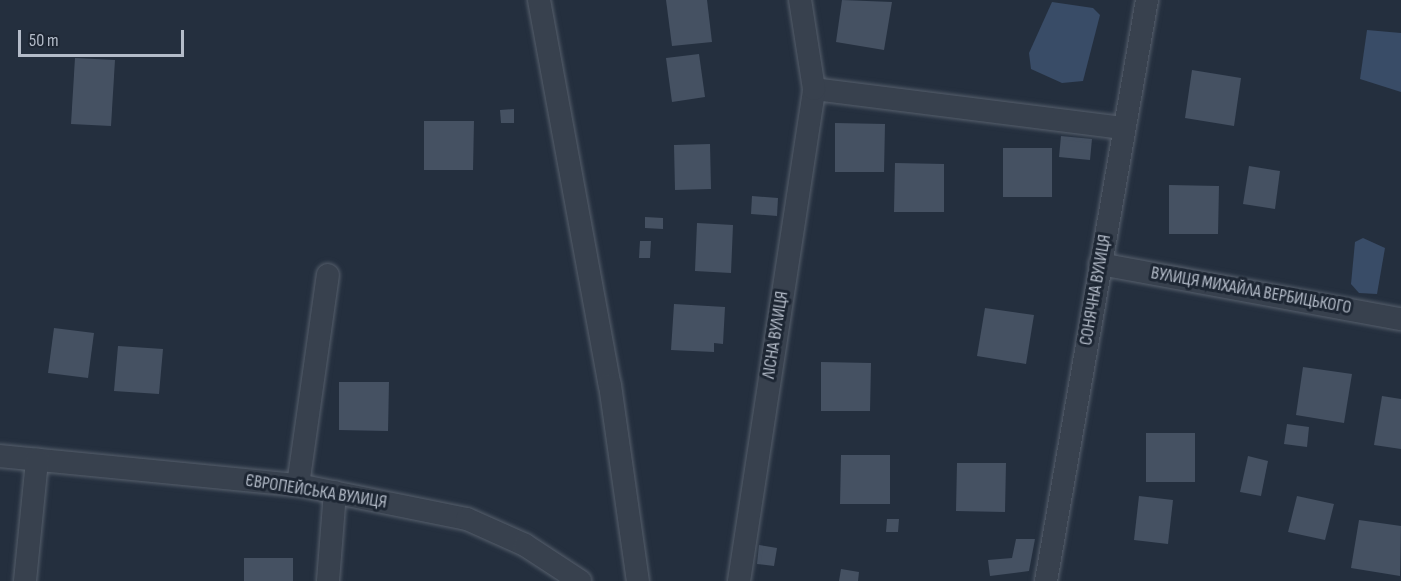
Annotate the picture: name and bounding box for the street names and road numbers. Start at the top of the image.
street label: СОНЯЧНА ВУЛИЦЯ [1076,233,1116,347]
street label: ВУЛИЦЯ МИХАЙЛА ВЕРБИЦЬКОГО [1149,263,1353,319]
street label: ЛІСНА ВУЛИЦЯ [758,290,794,380]
street label: ЄВРОПЕЙСЬКА ВУЛИЦЯ [244,470,388,514]

